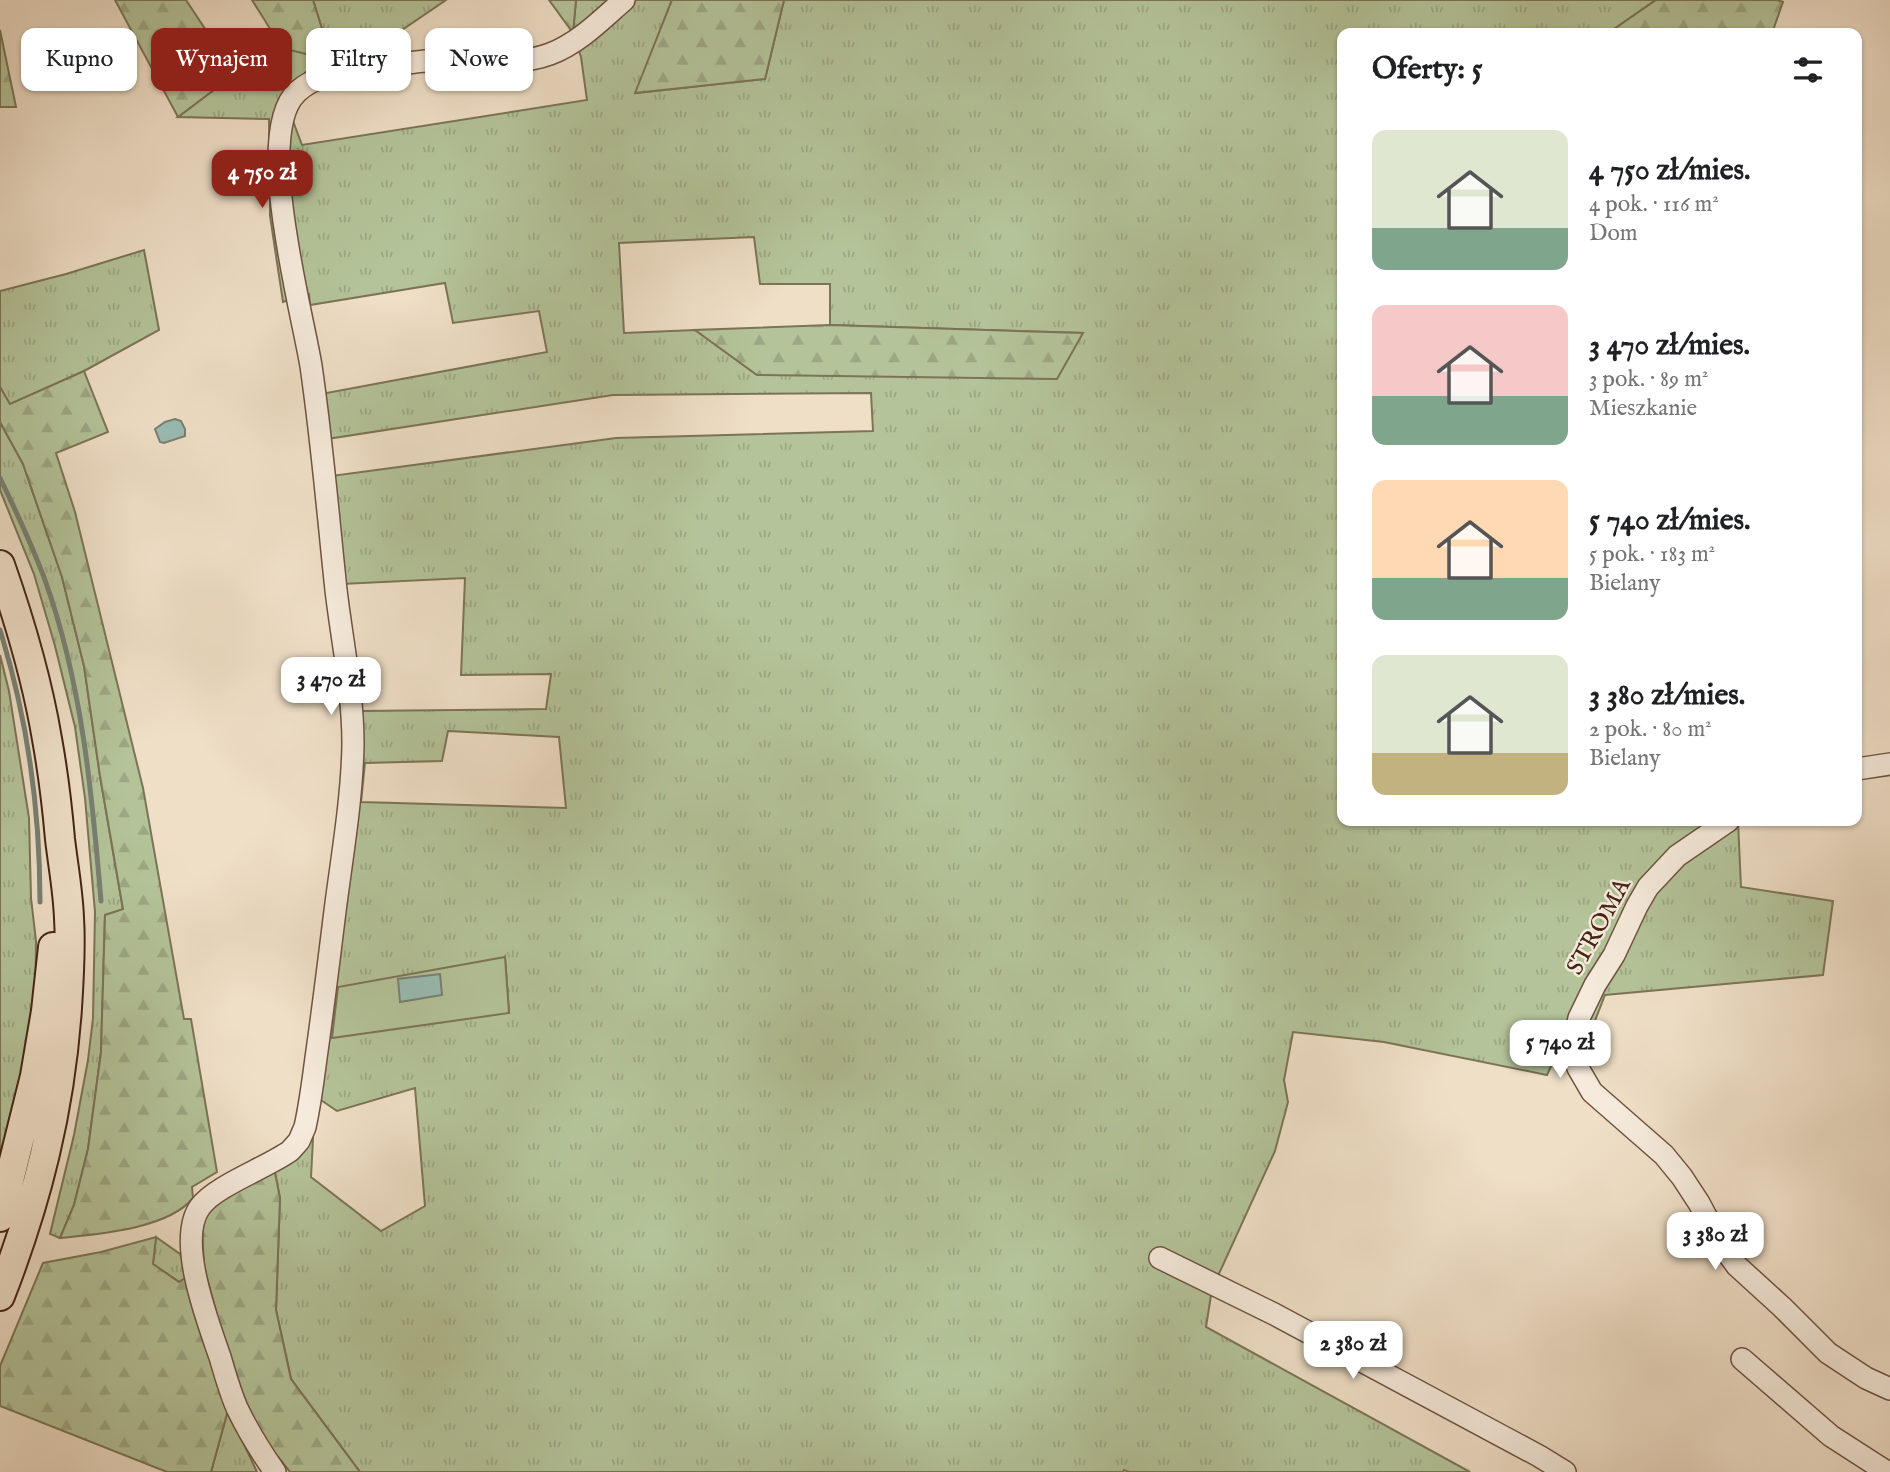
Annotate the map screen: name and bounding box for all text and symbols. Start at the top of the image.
chip: Kupno [21,28,137,91]
chip: Wynajem [151,28,292,91]
chip: Filtry [306,28,411,91]
chip: Nowe [425,28,533,91]
text: Oferty: 5 [1372,51,1483,89]
icon: filters [1789,51,1827,89]
pin: 4 750 zł [190,150,334,210]
text: 4 750 zł/mies. [1589,152,1750,190]
text: 4 750 zł [228,158,296,187]
icon: home [1428,158,1512,242]
text: 4 pok. · 116 m² [1589,190,1719,219]
text: Dom [1589,219,1638,248]
text: 3 470 zł/mies. [1589,327,1750,365]
icon: home [1428,333,1512,417]
text: 3 pok. · 89 m² [1589,365,1708,394]
text: Mieszkanie [1589,394,1697,423]
text: 5 740 zł/mies. [1589,502,1751,540]
icon: home [1428,508,1512,592]
text: 5 pok. · 183 m² [1589,540,1715,569]
text: Bielany [1589,569,1660,598]
pin: 3 470 zł [259,658,403,717]
text: 3 470 zł [297,665,365,694]
text: 3 380 zł/mies. [1589,677,1745,715]
icon: home [1428,683,1512,767]
text: 2 pok. · 80 m² [1589,715,1712,744]
text: Bielany [1589,744,1660,773]
street label: STROMA [1560,872,1639,981]
pin: 5 740 zł [1488,1020,1632,1080]
text: 5 740 zł [1526,1028,1594,1057]
pin: 3 380 zł [1643,1212,1787,1272]
text: 3 380 zł [1683,1220,1747,1249]
pin: 2 380 zł [1281,1322,1425,1381]
text: 2 380 zł [1320,1329,1386,1358]

